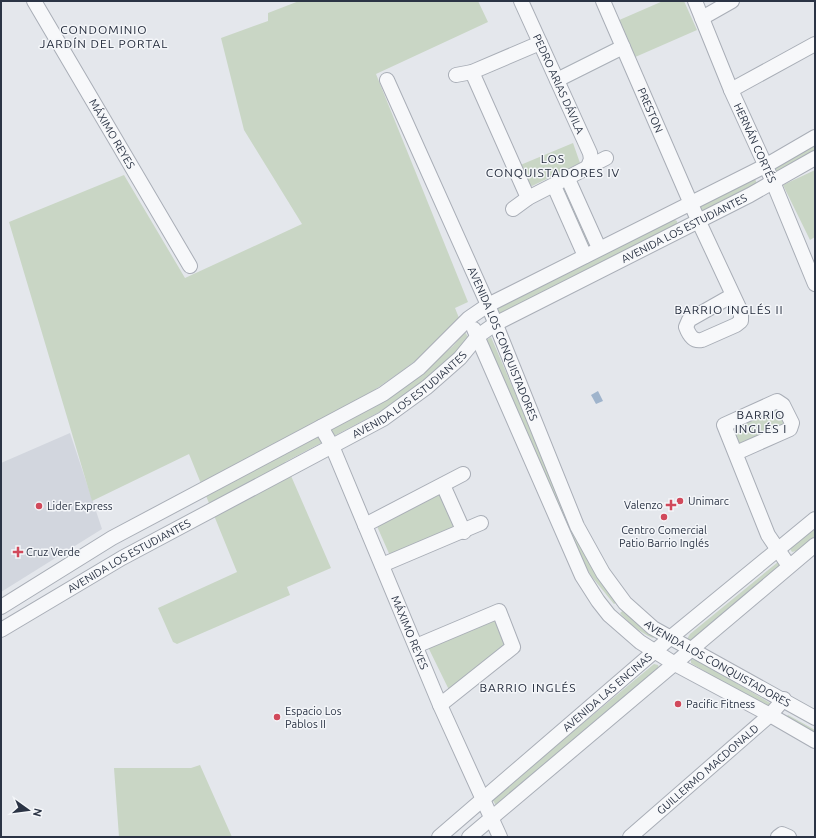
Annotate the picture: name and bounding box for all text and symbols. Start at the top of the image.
district label: CONDOMINIO JARDÍN DEL PORTAL [40,23,168,50]
street label: PEDRO ARIAS DÁVILA [531,32,587,136]
street label: PRESTON [635,86,665,134]
street label: MÁXIMO REYES [87,97,137,171]
street label: HERNÁN CORTÉS [732,101,779,185]
district label: LOS CONQUISTADORES IV [486,152,620,179]
street label: AVENIDA LOS ESTUDIANTES [619,191,749,265]
street label: AVENIDA LOS CONQUISTADORES [466,265,540,423]
district label: BARRIO INGLÉS II [674,303,784,316]
street label: AVENIDA LOS ESTUDIANTES [350,349,469,440]
district label: BARRIO INGLÉS I [735,408,787,435]
place label: Unimarc [688,495,729,507]
marker: Unimarc [675,496,685,506]
place label: Valenzo [624,499,663,511]
place label: Lider Express [47,500,113,512]
marker: Valenzo [666,500,676,510]
marker: Lider Express [34,501,44,511]
marker: Centro Comercial Patio Barrio Inglés [659,512,669,522]
street label: AVENIDA LOS ESTUDIANTES [65,517,193,595]
place label: Centro Comercial Patio Barrio Inglés [619,524,709,549]
place label: Cruz Verde [26,546,80,558]
marker: Cruz Verde [13,547,23,557]
street label: MÁXIMO REYES [389,594,431,671]
street label: AVENIDA LOS CONQUISTADORES [642,618,793,709]
street label: AVENIDA LAS ENCINAS [560,650,654,734]
district label: BARRIO INGLÉS [479,681,577,694]
place label: Pacific Fitness [686,698,755,710]
marker: Pacific Fitness [673,699,683,709]
place label: Espacio Los Pablos II [285,705,342,730]
marker: Espacio Los Pablos II [272,712,282,722]
street label: GUILLERMO MACDONALD [654,722,761,817]
north arrow [8,790,48,830]
text: N [31,807,45,818]

